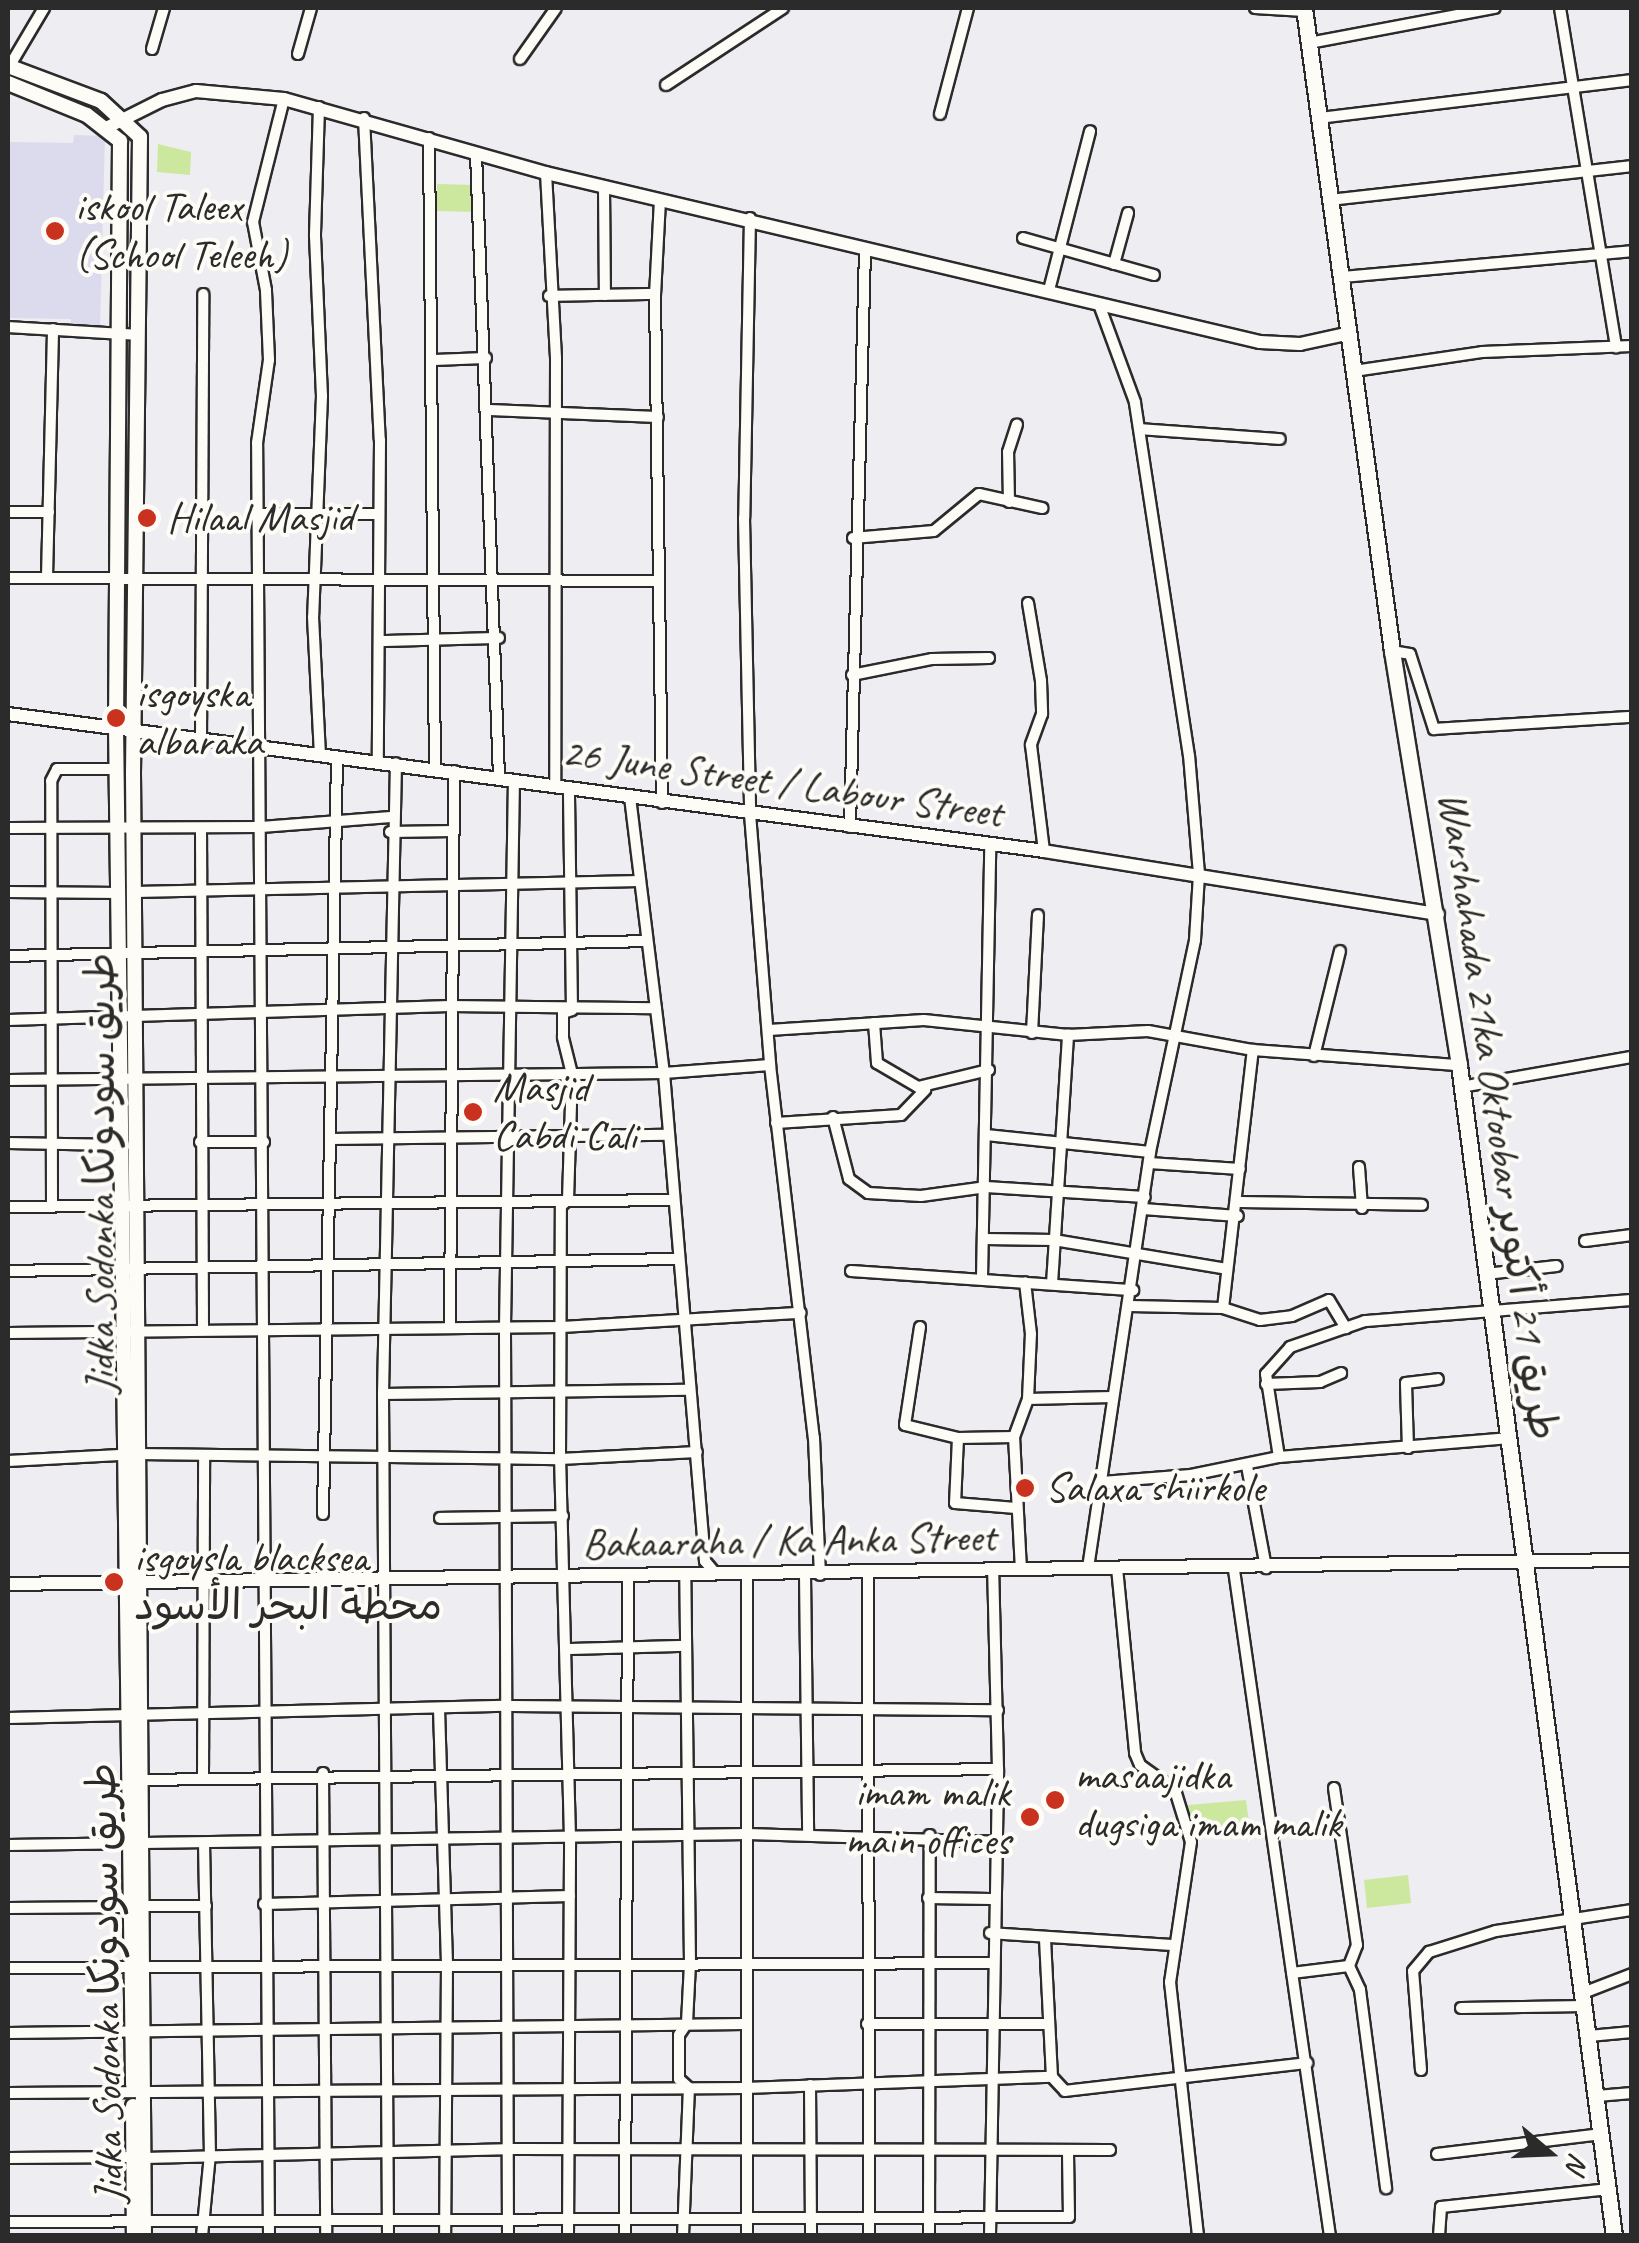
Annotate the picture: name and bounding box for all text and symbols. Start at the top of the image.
place label: iskool Taleex (School Teleeh) [75,182,286,280]
marker: iskool Taleex (School Teleeh) [44,220,66,242]
place label: Hilaal Masjid [167,493,353,543]
marker: Hilaal Masjid [136,507,158,529]
place label: isgoyska albaraka [136,669,263,768]
marker: isgoyska albaraka [105,707,127,729]
street label: 26 June Street / Labour Street [558,727,1006,839]
street label: Warshahada 21ka Oktoobar طريق 21 أكتوبر [1428,789,1568,1443]
street label: Jidka Sodonka طريق سودونكا [76,953,126,1393]
place label: Masjid Cabdi Cali [493,1063,637,1162]
marker: Masjid Cabdi Cali [462,1101,484,1123]
place label: Salaxa shiirkole [1045,1463,1264,1513]
marker: Salaxa shiirkole [1014,1477,1036,1499]
street label: Bakaaraha / Ka Anka Street [581,1512,997,1570]
place label: isgoysla blacksea محطة البحر الأسود [134,1533,442,1632]
marker: isgoysla blacksea محطة البحر الأسود [103,1571,125,1593]
place label: masaajidka dugsiga imam malik [1075,1751,1342,1850]
street label: Jidka Sodonka طريق سودونكا [77,1762,135,2204]
place label: imam malik main offices [846,1768,1010,1866]
marker: masaajidka dugsiga imam malik [1044,1789,1066,1811]
marker: imam malik main offices [1019,1806,1041,1828]
north arrow [1499,2103,1599,2203]
text: N [1558,2149,1597,2177]

